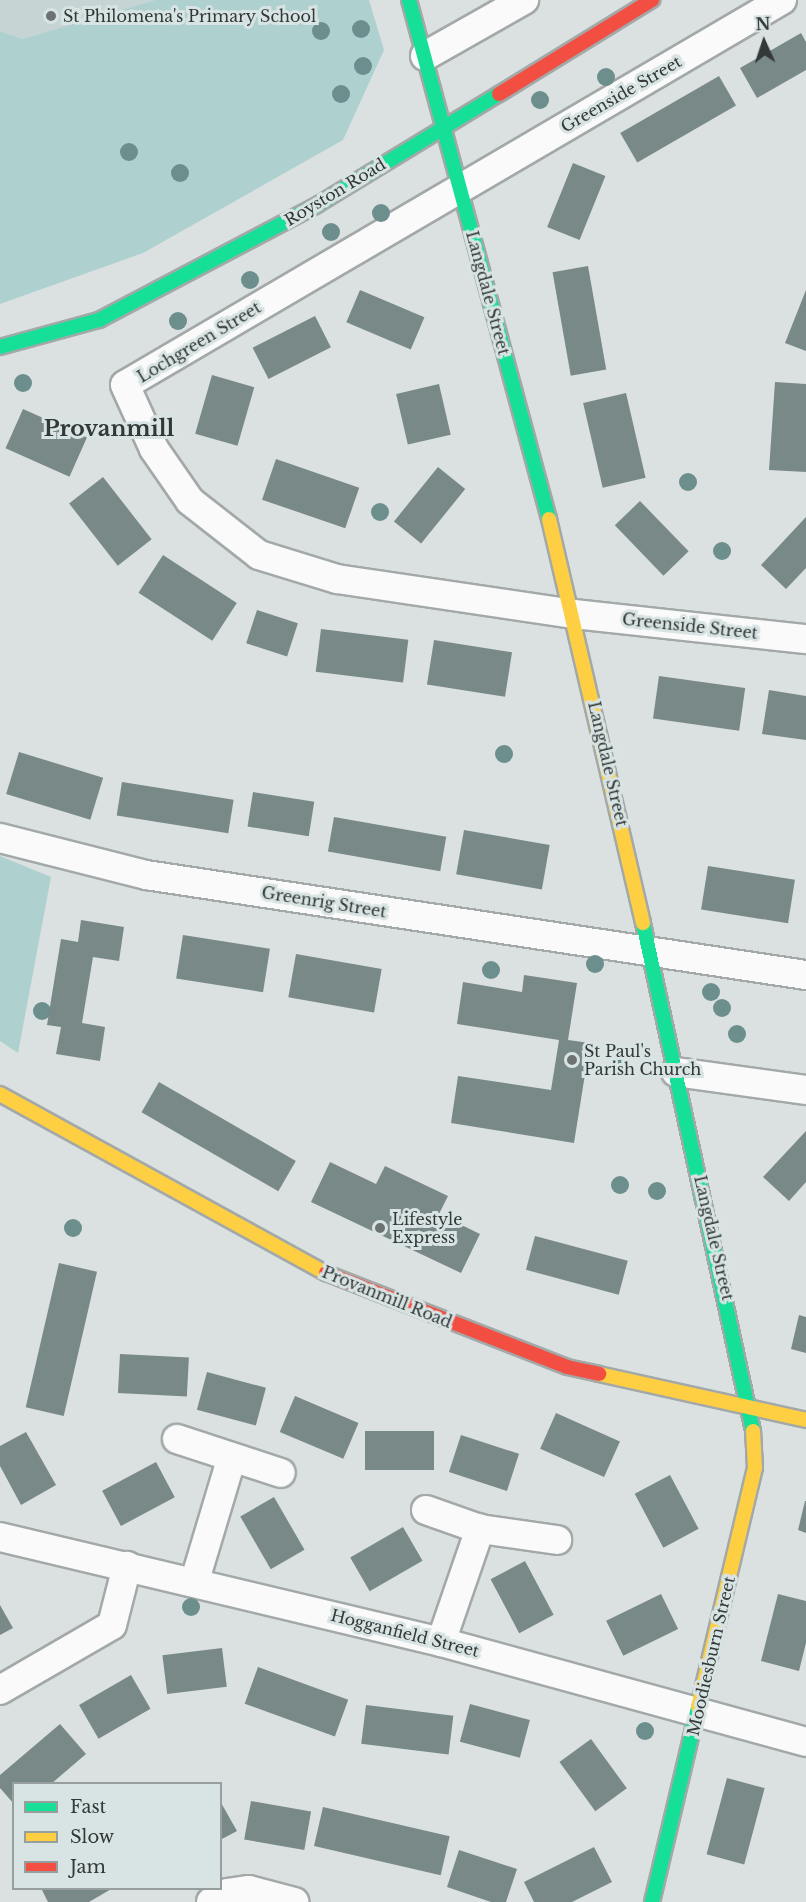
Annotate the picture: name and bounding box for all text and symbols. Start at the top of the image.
place label: St Philomena's Primary School [63,6,317,26]
marker: St Philomena's Primary School [44,9,58,23]
north arrow [734,12,794,72]
text: N [755,14,771,34]
street label: Greenside Street [557,52,685,136]
street label: Royston Road [281,154,389,230]
street label: Langdale Street [462,229,514,357]
street label: Lochgreen Street [134,298,264,386]
district label: Provanmill [44,416,174,442]
street label: Greenside Street [621,609,759,643]
street label: Langdale Street [584,700,632,828]
street label: Greenrig Street [260,883,388,921]
place label: St Paul's Parish Church [584,1041,701,1079]
marker: St Paul's Parish Church [565,1053,579,1067]
street label: Langdale Street [690,1174,738,1302]
place label: Lifestyle Express [392,1209,462,1247]
marker: Lifestyle Express [373,1221,387,1235]
street label: Provanmill Road [319,1262,455,1332]
street label: Moodiesburn Street [683,1574,739,1738]
street label: Hogganfield Street [329,1605,481,1661]
legend [12,1782,222,1890]
text: Fast [70,1796,106,1818]
text: Slow [70,1826,114,1848]
text: Jam [70,1856,106,1878]

